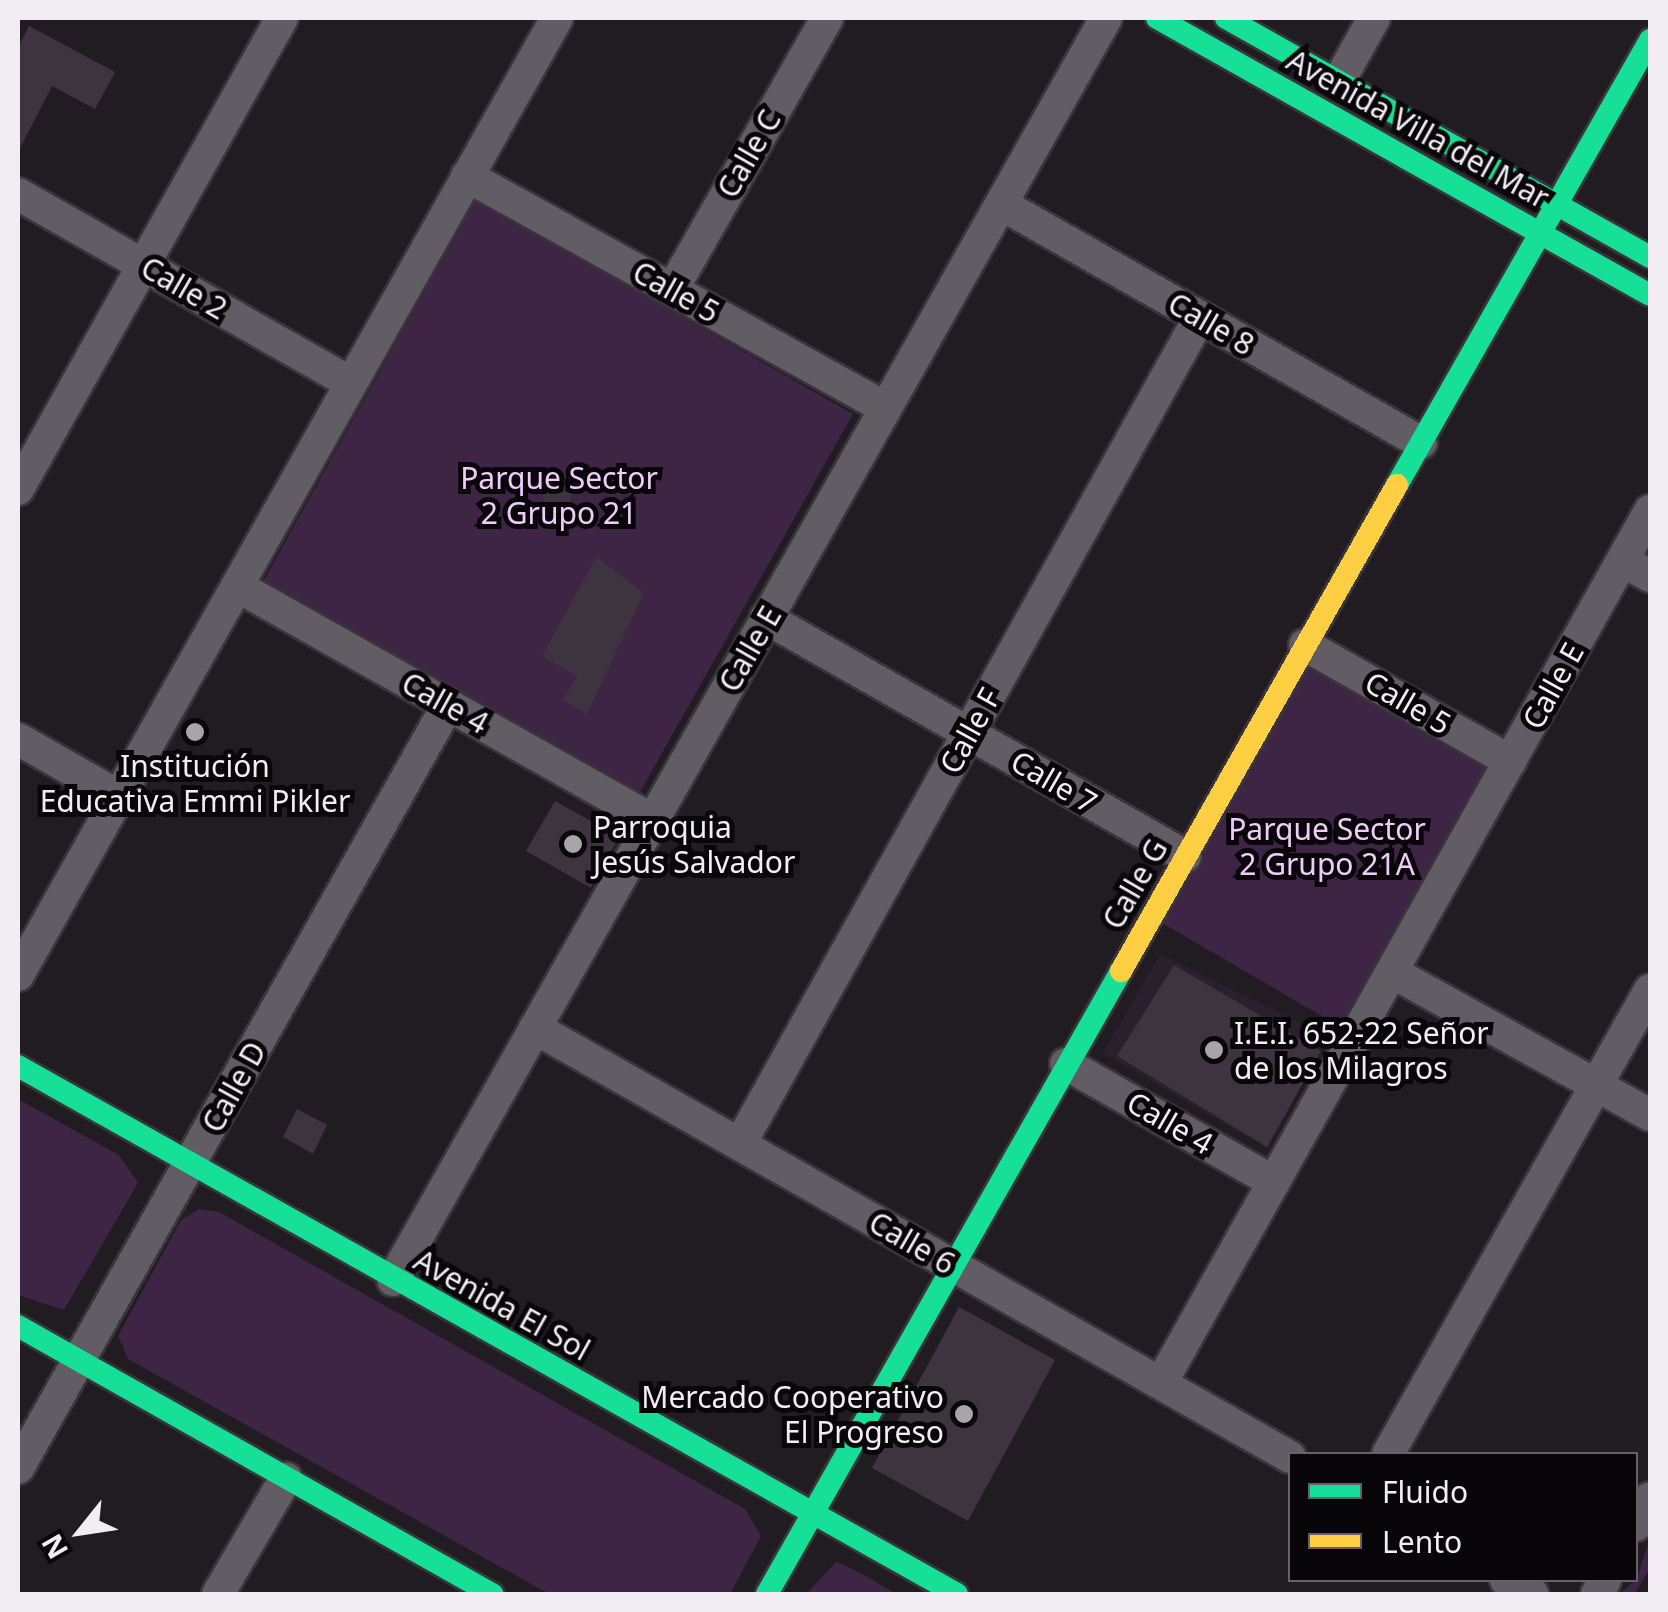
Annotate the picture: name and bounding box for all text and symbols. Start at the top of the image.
street label: Avenida Villa del Mar [1281,42,1555,216]
street label: Calle C [710,104,788,204]
street label: Calle 2 [135,249,233,327]
street label: Calle 5 [627,254,725,330]
street label: Calle 8 [1162,285,1260,363]
park label: Parque Sector 2 Grupo 21 [460,460,658,530]
street label: Calle E [711,600,789,698]
street label: Calle E [1515,637,1591,735]
street label: Calle 5 [1359,664,1457,742]
street label: Calle 4 [396,665,494,741]
street label: Calle F [932,682,1008,780]
marker: Institución Educativa Emmi Pikler [184,721,206,743]
street label: Calle 7 [1005,743,1103,821]
place label: Institución Educativa Emmi Pikler [40,748,350,818]
place label: Parroquia Jesús Salvador [593,809,795,880]
park label: Parque Sector 2 Grupo 21A [1228,811,1426,882]
marker: Parroquia Jesús Salvador [562,833,584,855]
street label: Calle G [1095,833,1175,935]
place label: I.E.I. 652-22 Señor de los Milagros [1234,1015,1489,1086]
street label: Calle D [195,1035,273,1139]
marker: I.E.I. 652-22 Señor de los Milagros [1203,1039,1225,1061]
street label: Calle 4 [1121,1084,1219,1162]
street label: Calle 6 [863,1204,961,1282]
street label: Avenida El Sol [408,1242,596,1368]
place label: Mercado Cooperativo El Progreso [641,1379,944,1450]
marker: Mercado Cooperativo El Progreso [953,1403,975,1425]
legend [1288,1452,1638,1582]
text: Fluido [1382,1471,1468,1512]
north arrow [30,1482,130,1582]
text: Lento [1382,1521,1462,1562]
text: N [32,1528,76,1566]

